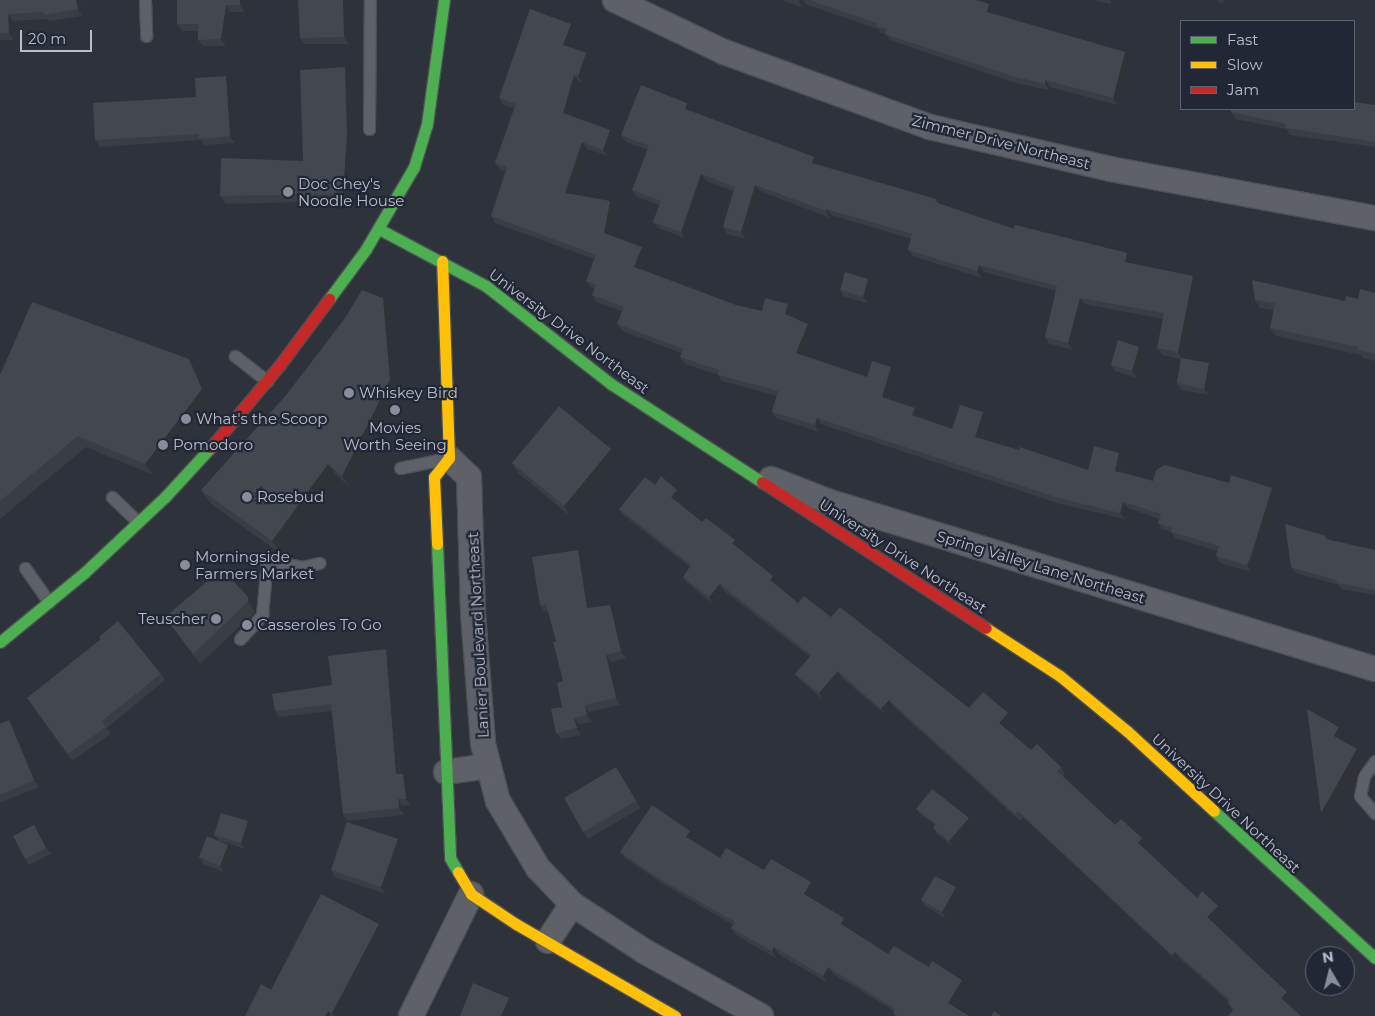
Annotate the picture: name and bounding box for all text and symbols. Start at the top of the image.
scale bar [22,20,95,52]
legend [1180,20,1355,110]
text: 20 m [28,29,66,48]
text: Fast [1227,30,1258,49]
text: Slow [1227,55,1263,74]
text: Jam [1227,80,1259,99]
street label: Zimmer Drive Northeast [910,111,1092,173]
place label: Doc Chey's Noodle House [298,174,404,209]
marker: Doc Chey's Noodle House [282,186,294,198]
street label: University Drive Northeast [485,265,653,397]
place label: Whiskey Bird [359,384,458,402]
marker: Whiskey Bird [343,387,355,399]
marker: Movies Worth Seeing [389,404,401,416]
place label: What's the Scoop [196,410,327,428]
marker: What's the Scoop [180,413,192,425]
place label: Movies Worth Seeing [343,418,447,453]
place label: Pomodoro [173,436,253,454]
marker: Pomodoro [157,439,169,451]
place label: Rosebud [257,488,324,506]
marker: Rosebud [241,491,253,503]
street label: University Drive Northeast [816,495,990,617]
street label: Spring Valley Lane Northeast [934,527,1148,607]
street label: Lanier Boulevard Northeast [464,531,492,739]
place label: Morningside Farmers Market [195,547,314,582]
marker: Morningside Farmers Market [179,559,191,571]
place label: Teuscher [138,610,206,628]
marker: Teuscher [210,613,222,625]
place label: Casseroles To Go [257,616,382,634]
marker: Casseroles To Go [241,619,253,631]
street label: University Drive Northeast [1148,730,1304,876]
north arrow [1305,946,1355,996]
text: N [1321,947,1335,967]

